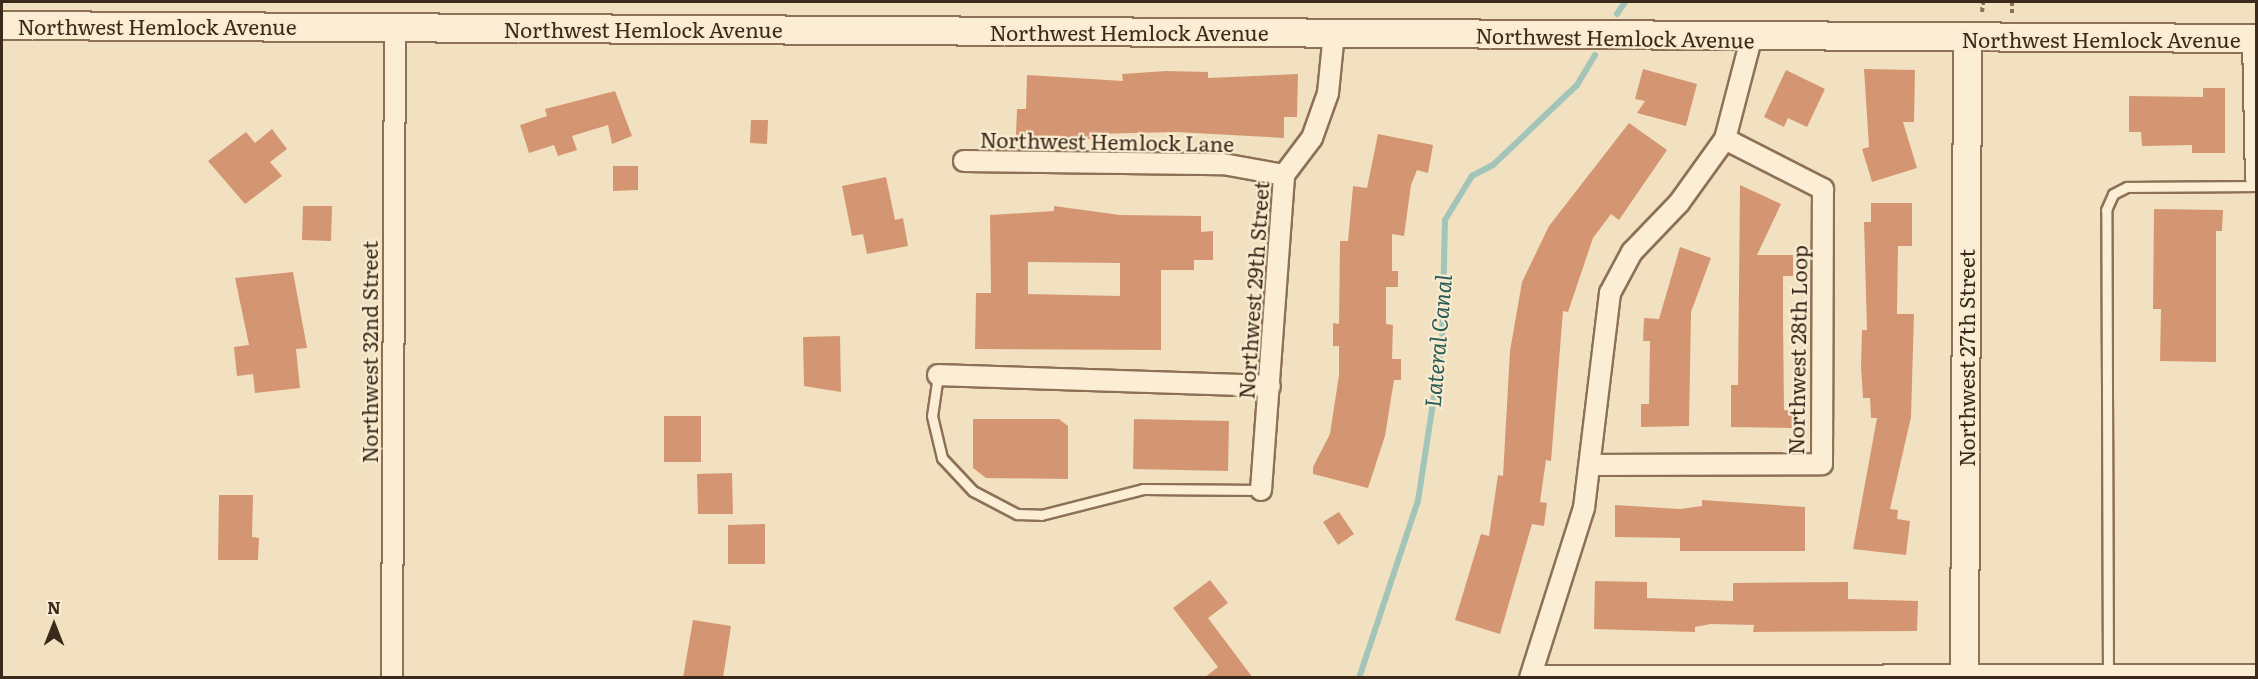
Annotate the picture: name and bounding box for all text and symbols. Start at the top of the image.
street label: Northwest Hemlock Avenue [17,13,297,39]
street label: Northwest Hemlock Avenue [503,16,783,42]
street label: Northwest Hemlock Avenue [989,19,1269,45]
street label: Northwest Hemlock Avenue [1475,22,1755,52]
street label: Northwest Hemlock Avenue [1961,26,2241,52]
street label: Northwest Hemlock Lane [980,126,1234,156]
street label: Northwest 29th Street [1233,180,1273,400]
street label: Northwest 32nd Street [356,241,382,463]
street label: Northwest 28th Loop [1783,245,1811,455]
street label: Northwest 27th Street [1953,249,1979,467]
water label: Lateral Canal [1418,273,1456,409]
north arrow [24,595,84,655]
text: N [47,595,61,619]

